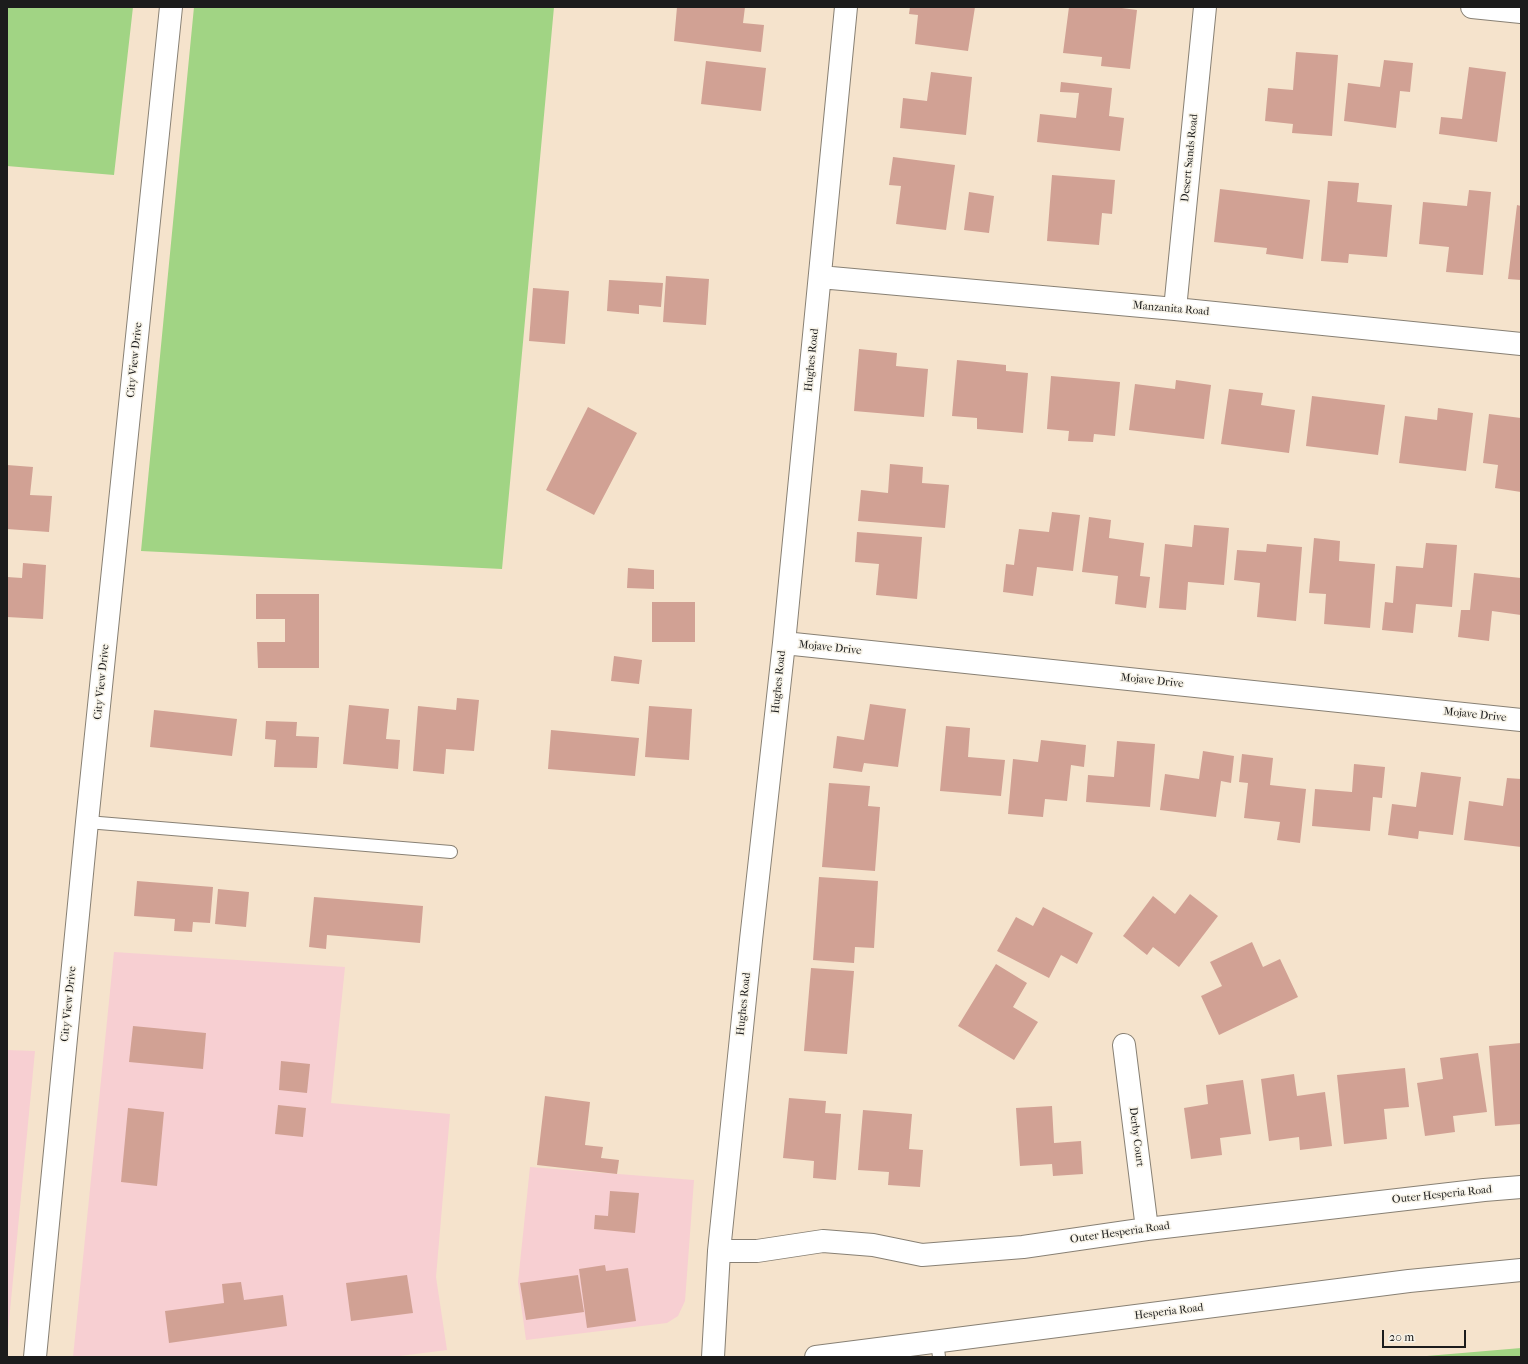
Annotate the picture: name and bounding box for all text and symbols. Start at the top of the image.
street label: Desert Sands Road [1179,113,1201,203]
street label: Manzanita Road [1132,299,1210,319]
street label: City View Drive [124,322,146,398]
street label: Hughes Road [802,328,822,392]
street label: Mojave Drive [798,638,862,658]
street label: City View Drive [91,644,113,720]
street label: Hughes Road [769,650,789,714]
street label: Mojave Drive [1120,671,1184,691]
street label: Mojave Drive [1443,705,1507,725]
street label: City View Drive [58,966,80,1042]
street label: Hughes Road [734,972,754,1036]
street label: Derby Court [1126,1106,1146,1168]
street label: Outer Hesperia Road [1391,1183,1493,1207]
street label: Outer Hesperia Road [1069,1219,1171,1247]
street label: Hesperia Road [1134,1301,1204,1323]
scale bar [1384,1322,1468,1348]
text: 20 m [1389,1330,1414,1344]

